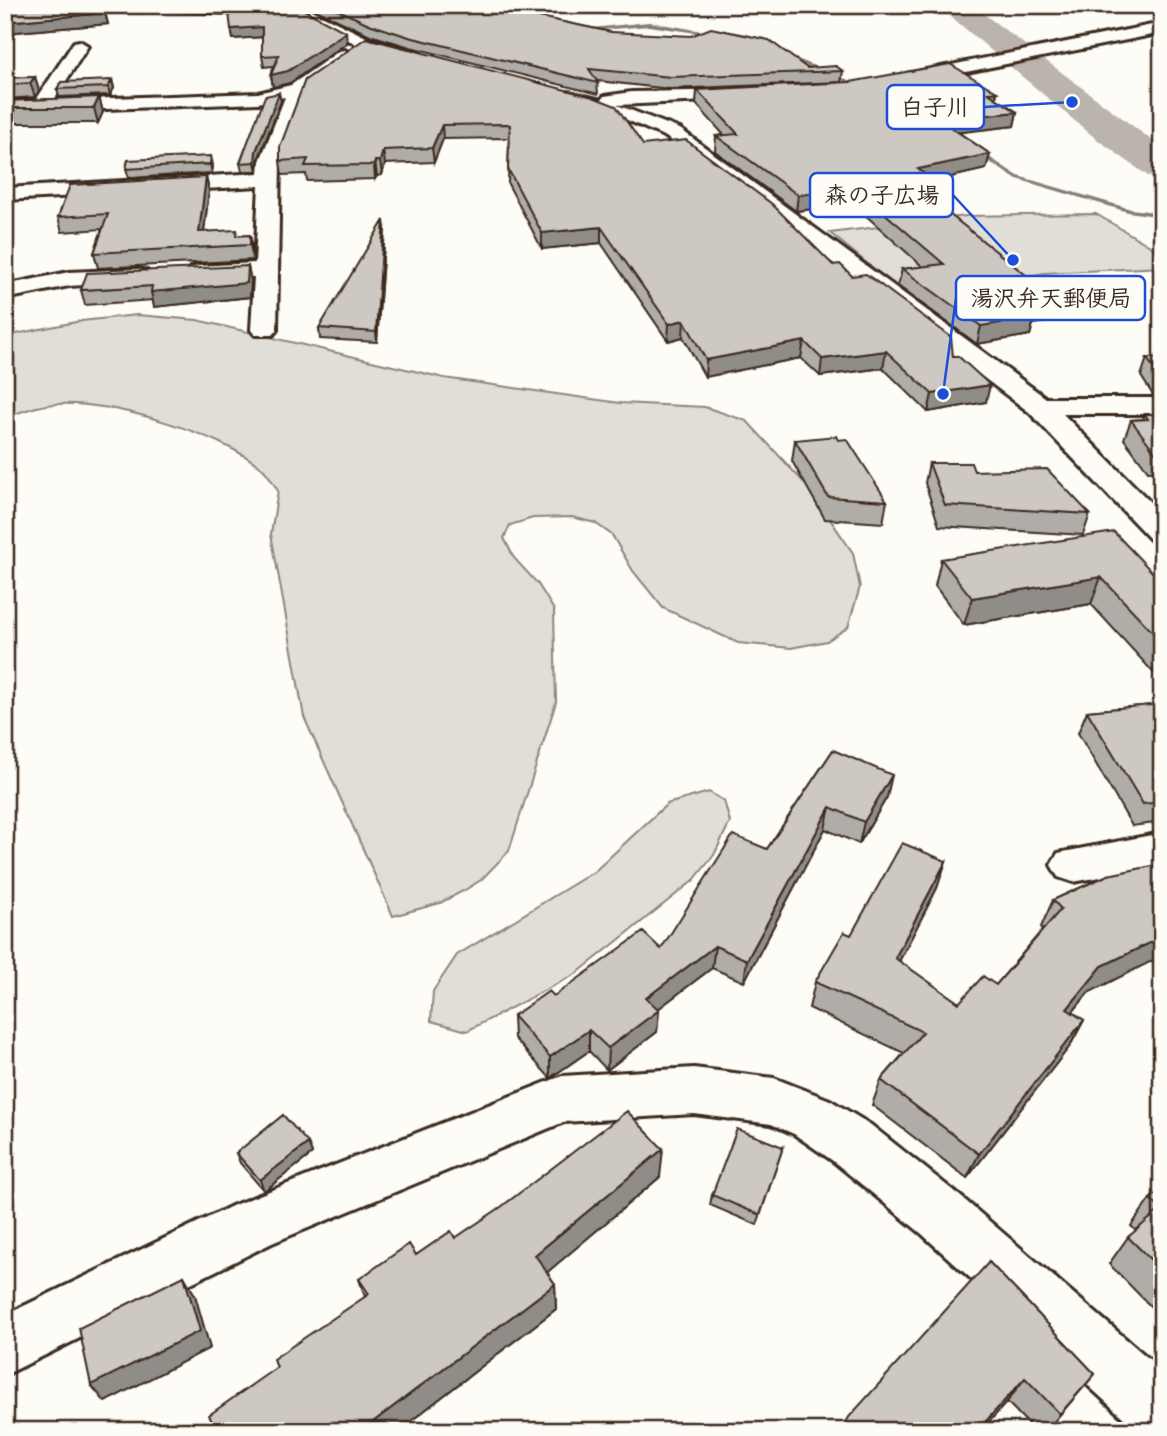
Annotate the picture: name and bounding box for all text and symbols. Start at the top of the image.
callout: 白子川 [887,85,984,129]
text: 白子川 [901,94,970,122]
callout: 森の子広場 [810,173,953,217]
text: 森の子広場 [825,182,940,210]
callout: 湯沢弁天郵便局 [956,276,1145,320]
text: 湯沢弁天郵便局 [971,285,1132,313]

